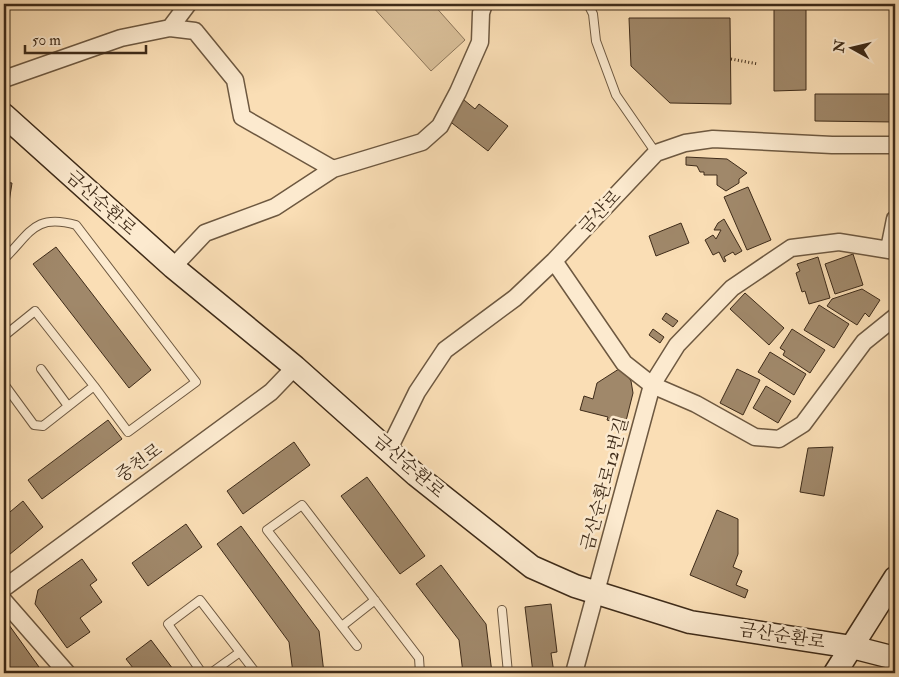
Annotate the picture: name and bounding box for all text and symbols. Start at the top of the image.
scale bar [25,22,146,54]
north arrow [826,22,876,72]
text: 50 m [32,31,61,50]
text: N [830,38,849,55]
street label: 금산순환로 [61,165,141,241]
street label: 금산로 [574,185,626,239]
street label: 금산순환로12번길 [576,415,634,553]
street label: 금산순환로 [369,429,449,503]
street label: 중천로 [111,438,167,488]
street label: 금산순환로 [737,618,827,654]

